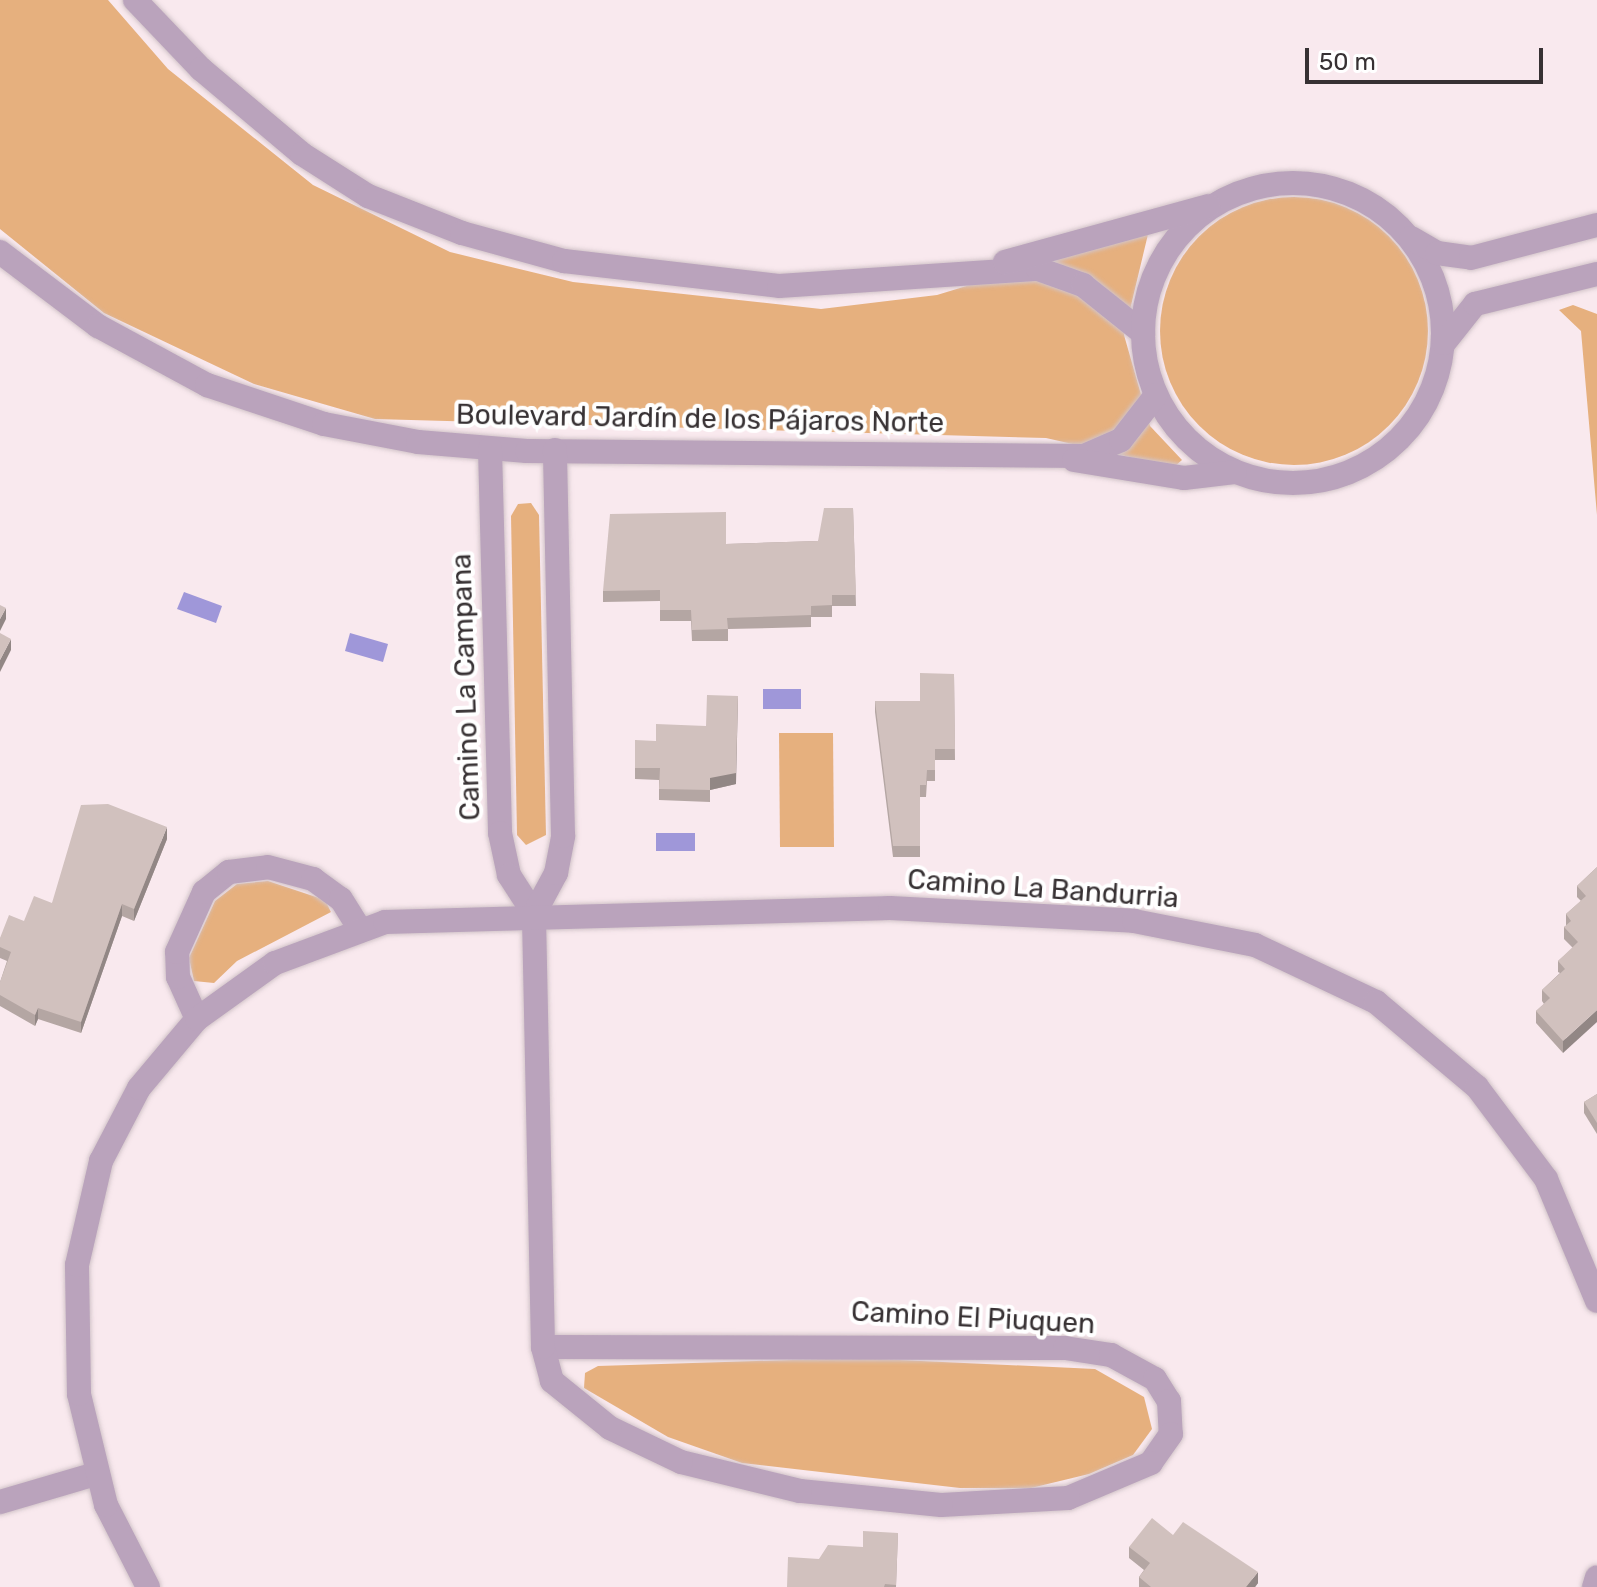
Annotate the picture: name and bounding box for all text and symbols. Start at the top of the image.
scale bar [1309,32,1547,82]
text: 50 m [1319,48,1376,76]
street label: Boulevard Jardín de los Pájaros Norte [456,398,944,440]
street label: Camino La Campana [445,553,487,821]
street label: Camino La Bandurria [906,863,1180,915]
street label: Camino El Piuquen [850,1295,1096,1341]

